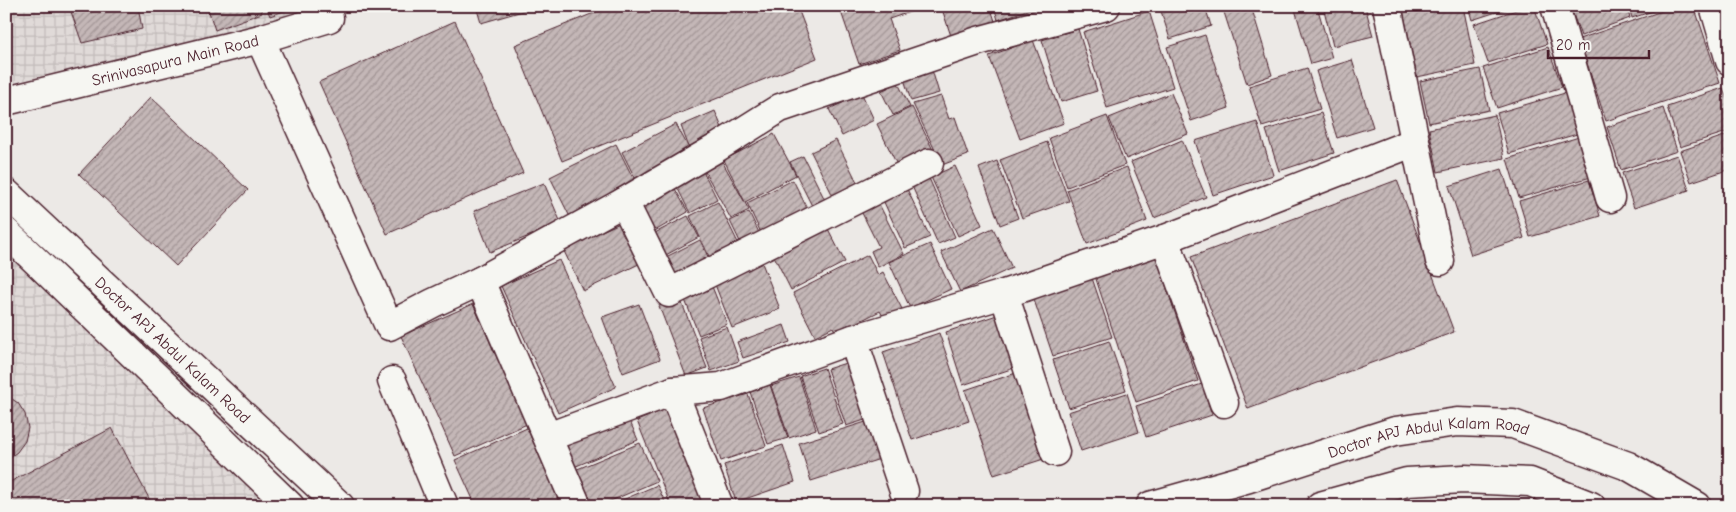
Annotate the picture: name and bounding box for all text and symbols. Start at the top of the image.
scale bar [1548,28,1650,60]
street label: Srinivasapura Main Road [90,32,261,90]
text: 20 m [1556,36,1590,54]
street label: Doctor APJ Abdul Kalam Road [91,273,254,427]
street label: Doctor APJ Abdul Kalam Road [1326,414,1532,462]

